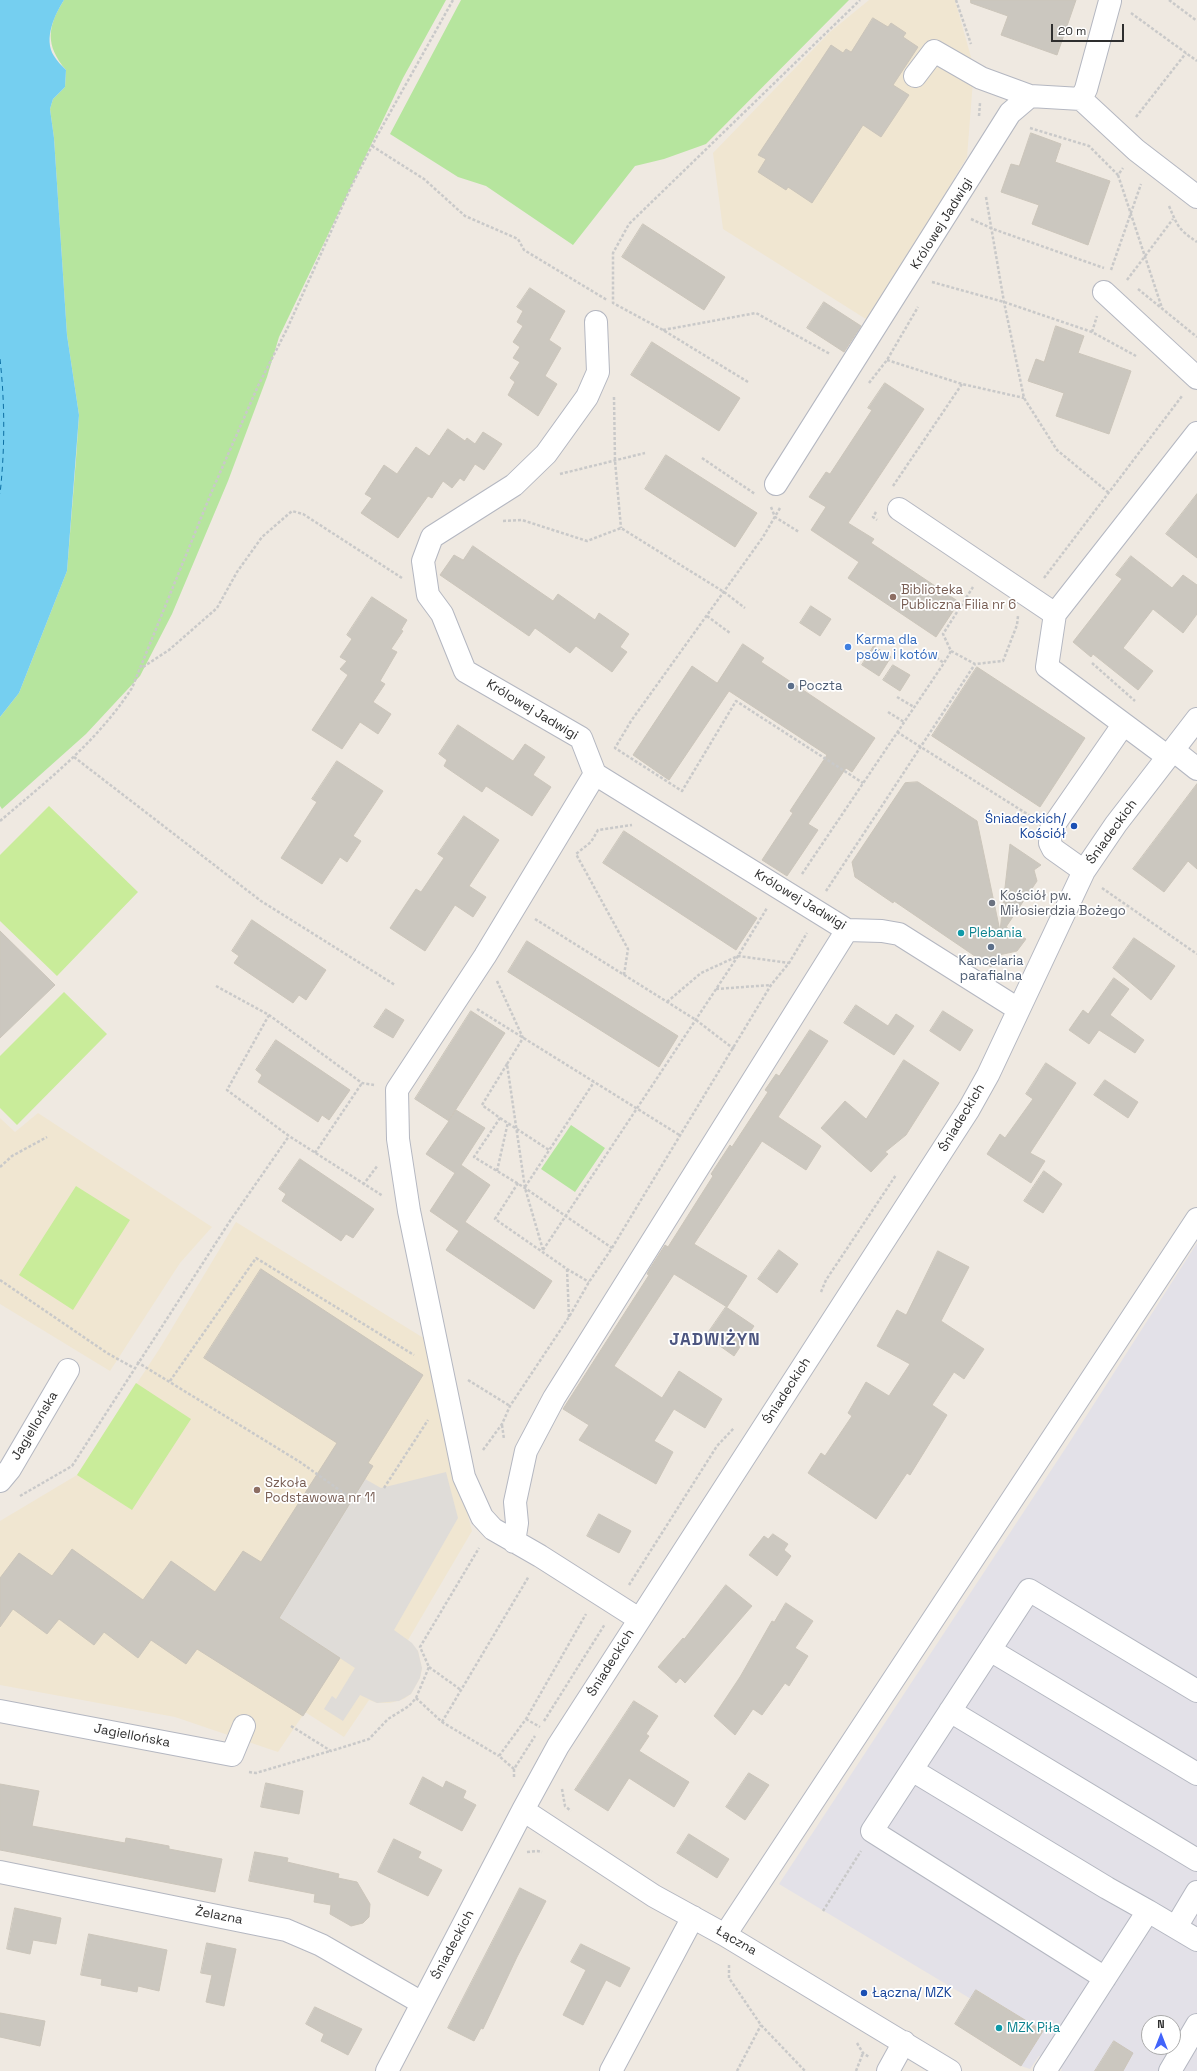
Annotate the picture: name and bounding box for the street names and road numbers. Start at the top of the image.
street label: Królowej Jadwigi [908,176,976,272]
street label: Królowej Jadwigi [483,676,581,744]
street label: Śniadeckich [1083,797,1141,867]
street label: Królowej Jadwigi [751,866,849,934]
street label: Śniadeckich [936,1081,988,1155]
street label: Śniadeckich [760,1355,814,1427]
street label: Jagiellońska [8,1389,62,1463]
street label: Śniadeckich [584,1627,638,1699]
street label: Jagiellońska [92,1721,172,1751]
street label: Żelazna [194,1904,244,1928]
street label: Śniadeckich [428,1908,478,1982]
street label: Łączna [713,1923,759,1959]

